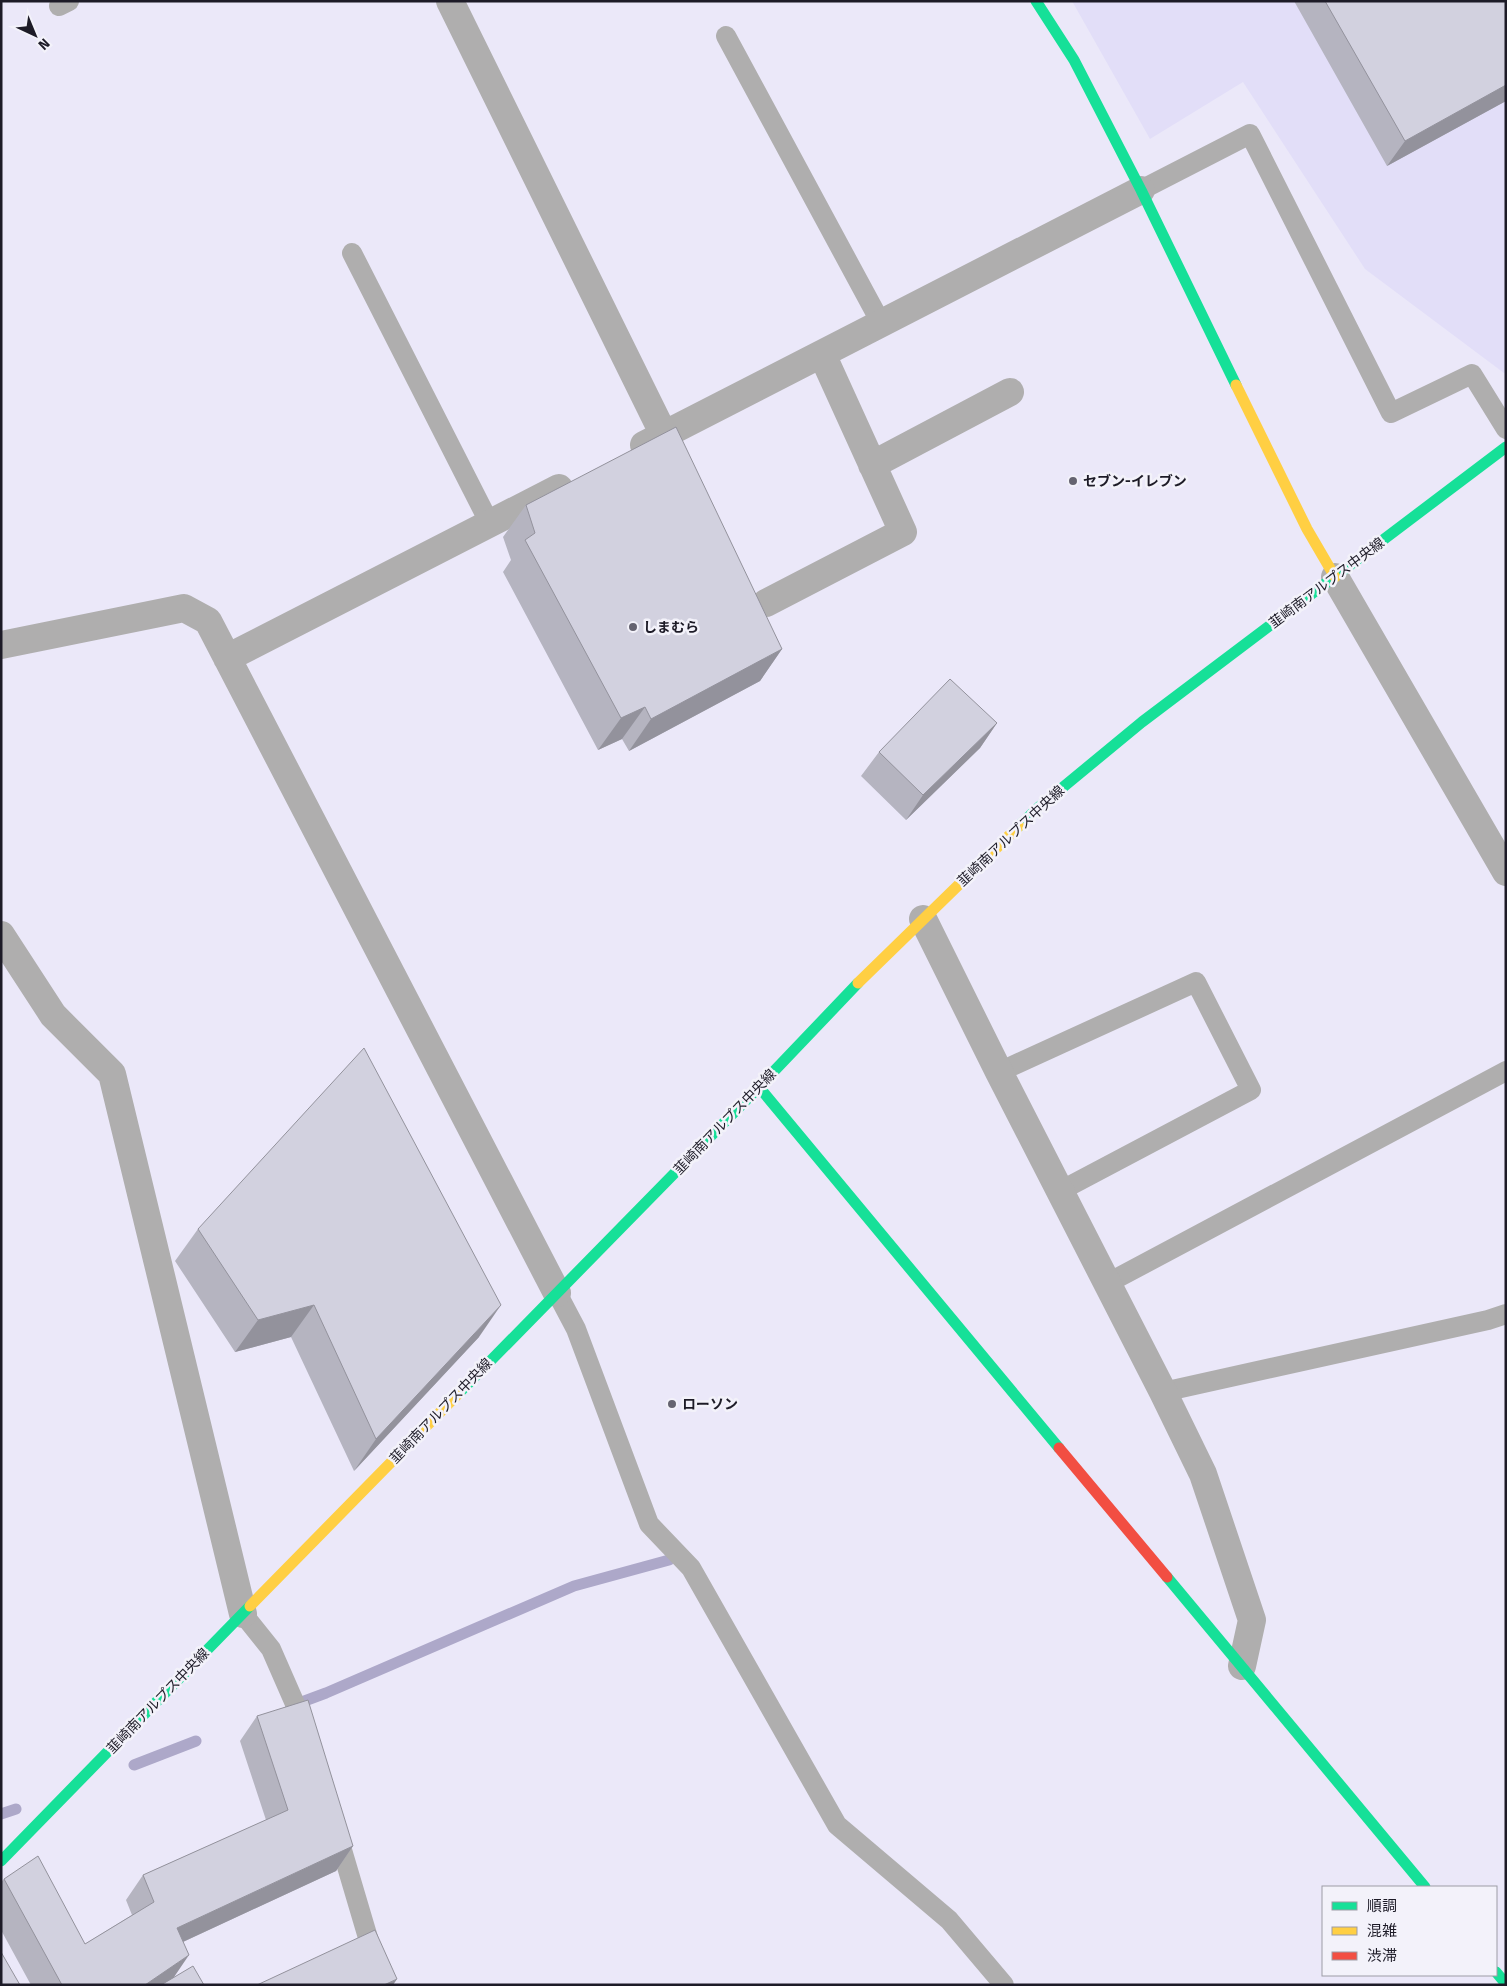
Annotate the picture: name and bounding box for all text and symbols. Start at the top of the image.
north arrow [10,10,60,60]
text: N [34,35,53,53]
place label: セブン-イレブン [1083,473,1187,490]
marker: セブン-イレブン [1067,475,1079,487]
street label: 韮崎南アルプス中央線 [1266,534,1388,632]
place label: しまむら [643,619,699,636]
marker: しまむら [627,621,639,633]
street label: 韮崎南アルプス中央線 [954,782,1068,890]
street label: 韮崎南アルプス中央線 [670,1066,780,1178]
street label: 韮崎南アルプス中央線 [386,1355,496,1467]
place label: ローソン [682,1396,738,1413]
marker: ローソン [666,1398,678,1410]
street label: 韮崎南アルプス中央線 [103,1645,213,1757]
legend [1322,1886,1497,1976]
text: 順調 [1367,1897,1397,1915]
text: 混雑 [1367,1922,1397,1940]
text: 渋滞 [1367,1947,1397,1965]

